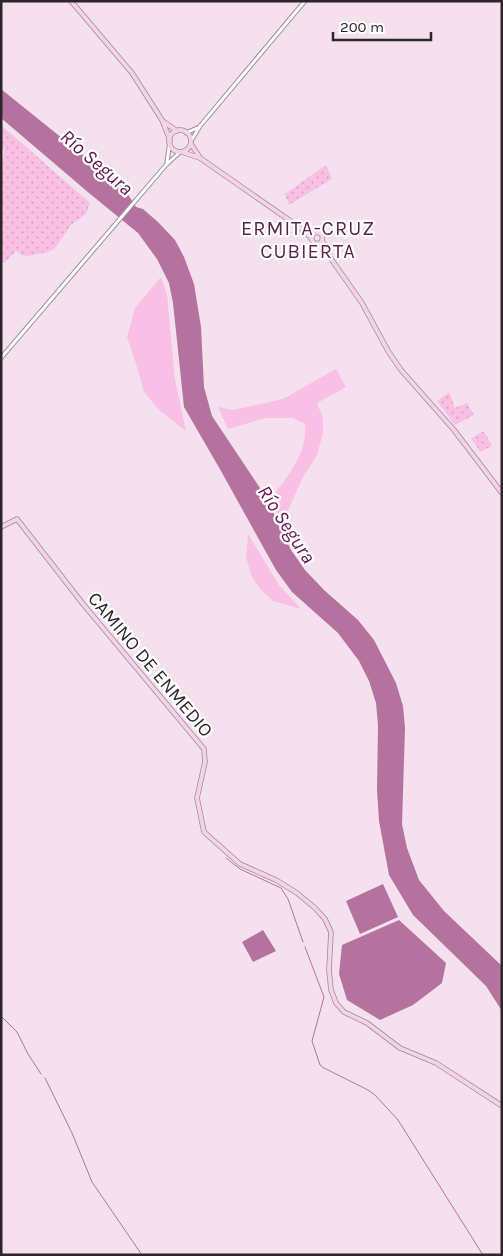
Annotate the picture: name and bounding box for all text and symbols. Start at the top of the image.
scale bar [333,10,430,42]
text: 200 m [340,18,384,36]
water label: Río Segura [56,125,138,200]
district label: ERMITA-CRUZ CUBIERTA [241,217,375,263]
water label: Río Segura [253,481,320,568]
street label: CAMINO DE ENMEDIO [83,588,217,741]

